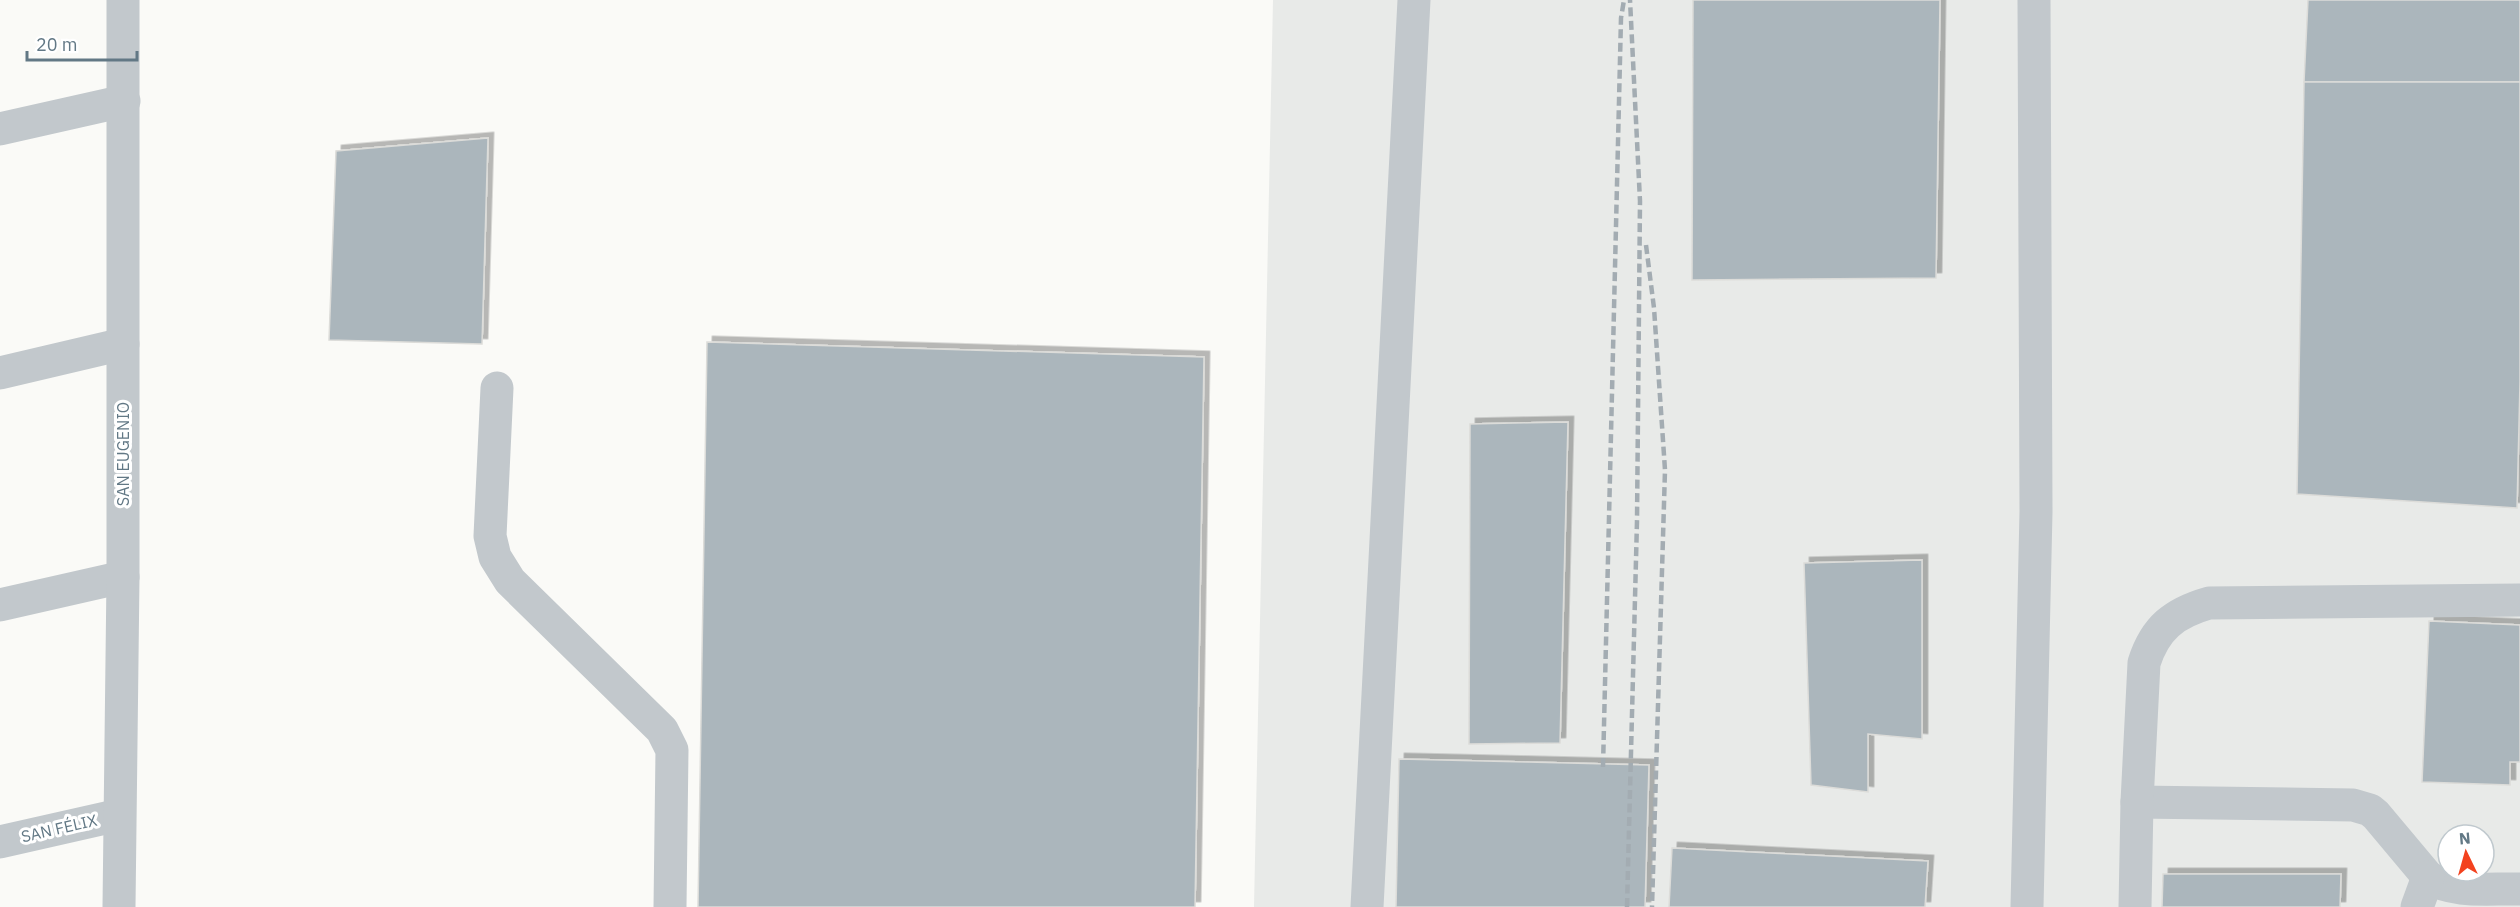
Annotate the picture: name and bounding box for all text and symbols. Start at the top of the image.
scale bar [27,24,136,62]
text: 20 m [36,33,78,56]
street label: SAN EUGENIO [113,402,133,506]
street label: SAN FÉLIX [19,809,99,846]
north arrow [2436,823,2496,883]
text: N [2458,828,2471,849]

